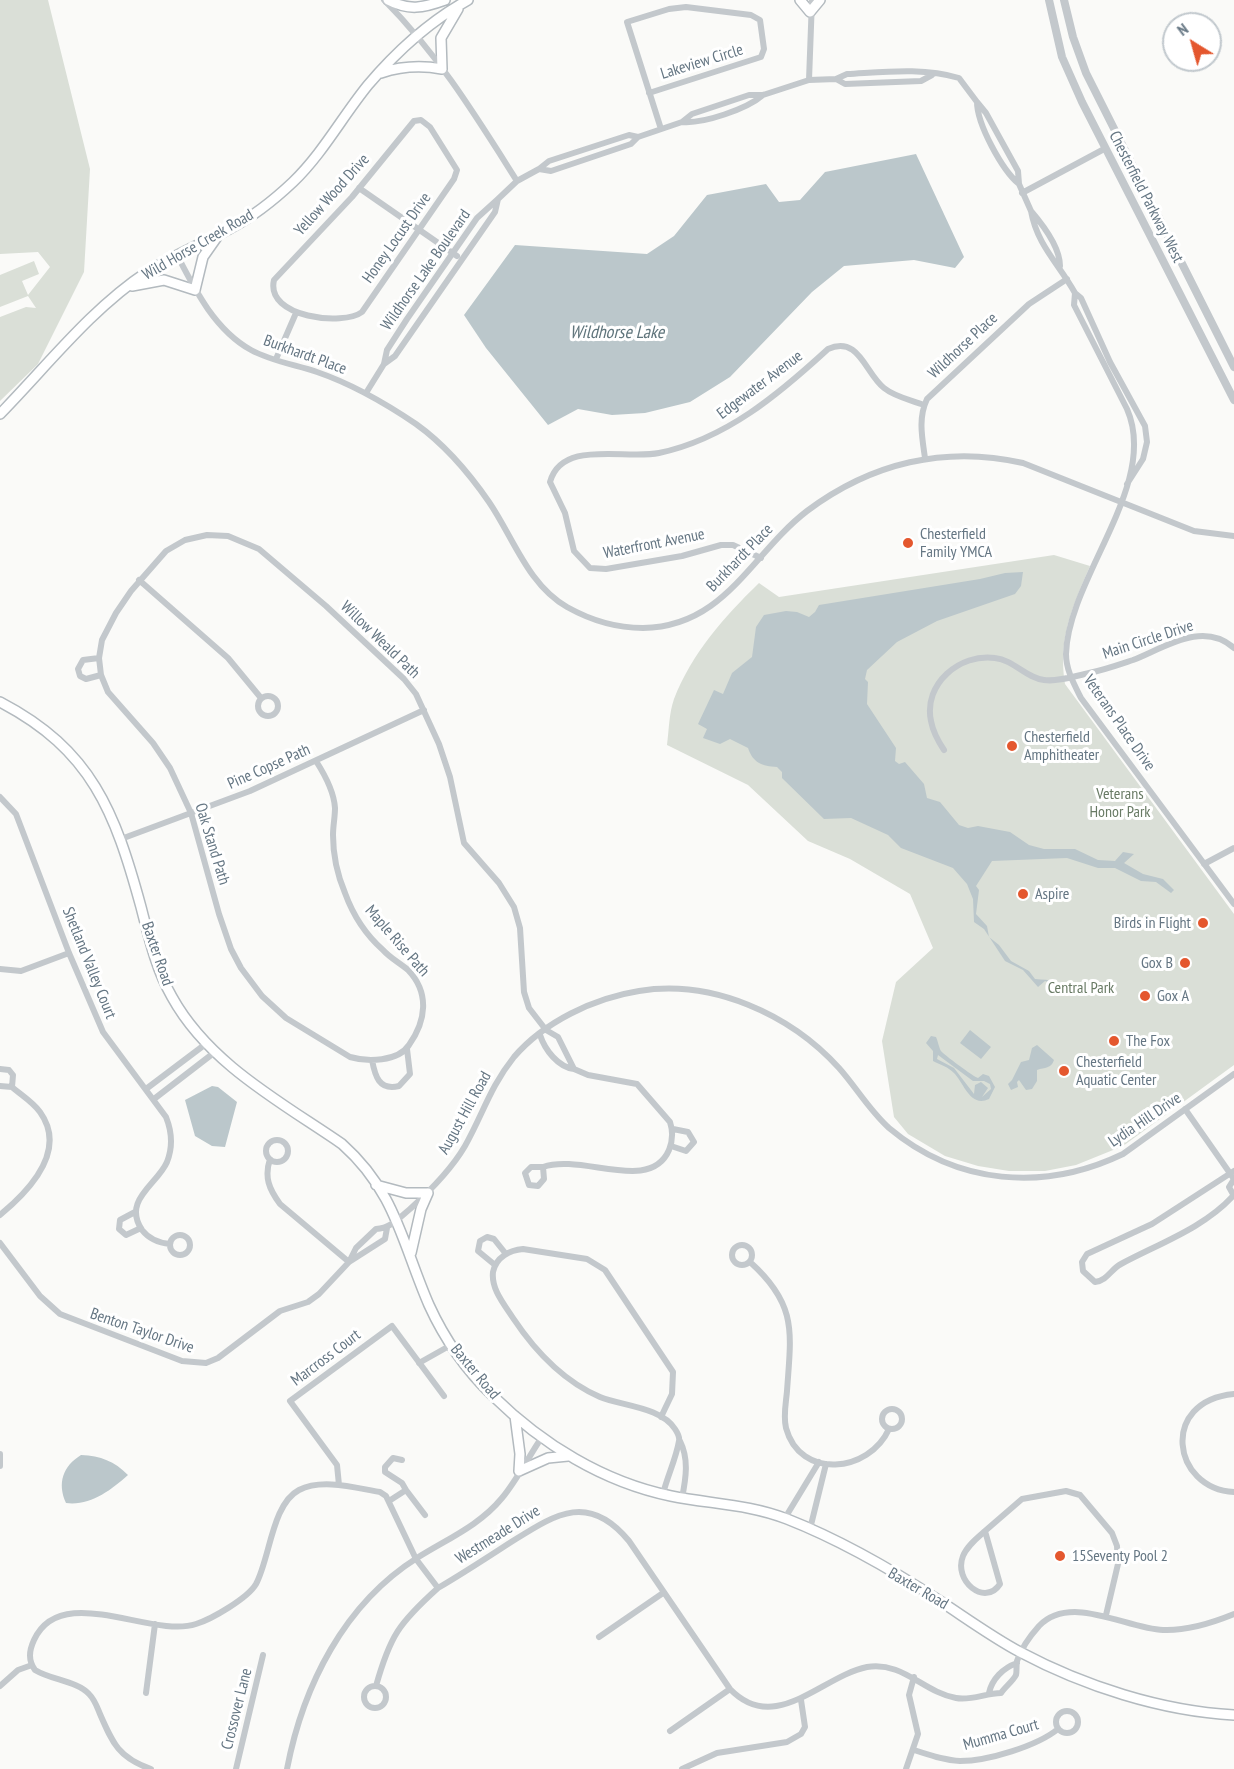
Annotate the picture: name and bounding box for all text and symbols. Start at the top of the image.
north arrow [1162,12,1222,72]
text: N [1173,19,1192,40]
street label: Lakeview Circle [658,40,746,84]
street label: Chesterfield Parkway West [1105,128,1187,266]
street label: Yellow Wood Drive [290,150,374,240]
street label: Honey Locust Drive [359,189,435,287]
street label: Wild Horse Creek Road [139,205,257,285]
street label: Wildhorse Lake Boulevard [377,206,475,334]
street label: Wildhorse Place [924,309,1002,383]
water label: Wildhorse Lake [570,322,664,344]
street label: Burkhardt Place [261,331,349,379]
street label: Edgewater Avenue [713,347,807,423]
street label: Burkhardt Place [703,520,777,596]
place label: Chesterfield Family YMCA [920,524,992,562]
street label: Waterfront Avenue [602,525,706,563]
marker: Chesterfield Family YMCA [901,536,915,550]
street label: Willow Weald Path [336,597,424,683]
street label: Main Circle Drive [1100,616,1196,664]
street label: Veterans Place Drive [1079,671,1159,775]
place label: Chesterfield Amphitheater [1024,727,1099,765]
marker: Chesterfield Amphitheater [1005,739,1019,753]
street label: Pine Copse Path [225,740,313,794]
park label: Veterans Honor Park [1090,784,1150,822]
street label: Oak Stand Path [190,801,234,887]
place label: Aspire [1035,884,1069,904]
marker: Aspire [1016,887,1030,901]
street label: Maple Rise Path [361,901,433,981]
street label: Shetland Valley Court [58,904,120,1022]
place label: Birds in Flight [1114,913,1191,933]
marker: Birds in Flight [1196,916,1210,930]
street label: Baxter Road [137,919,177,989]
place label: Gox B [1141,953,1173,973]
marker: Gox B [1178,956,1192,970]
park label: Central Park [1048,978,1114,998]
place label: Gox A [1157,986,1189,1006]
marker: Gox A [1138,989,1152,1003]
place label: The Fox [1126,1031,1170,1051]
marker: The Fox [1107,1034,1121,1048]
place label: Chesterfield Aquatic Center [1076,1052,1156,1090]
marker: Chesterfield Aquatic Center [1057,1064,1071,1078]
street label: August Hill Road [434,1068,496,1158]
street label: Lydia Hill Drive [1105,1089,1185,1151]
street label: Benton Taylor Drive [88,1304,196,1358]
street label: Marcross Court [287,1326,365,1390]
street label: Baxter Road [446,1340,504,1404]
street label: Westmeade Drive [452,1501,544,1569]
place label: 15Seventy Pool 2 [1072,1546,1168,1566]
marker: 15Seventy Pool 2 [1053,1549,1067,1563]
street label: Baxter Road [884,1564,952,1614]
street label: Crossover Lane [218,1666,256,1752]
street label: Mumma Court [961,1715,1041,1755]

